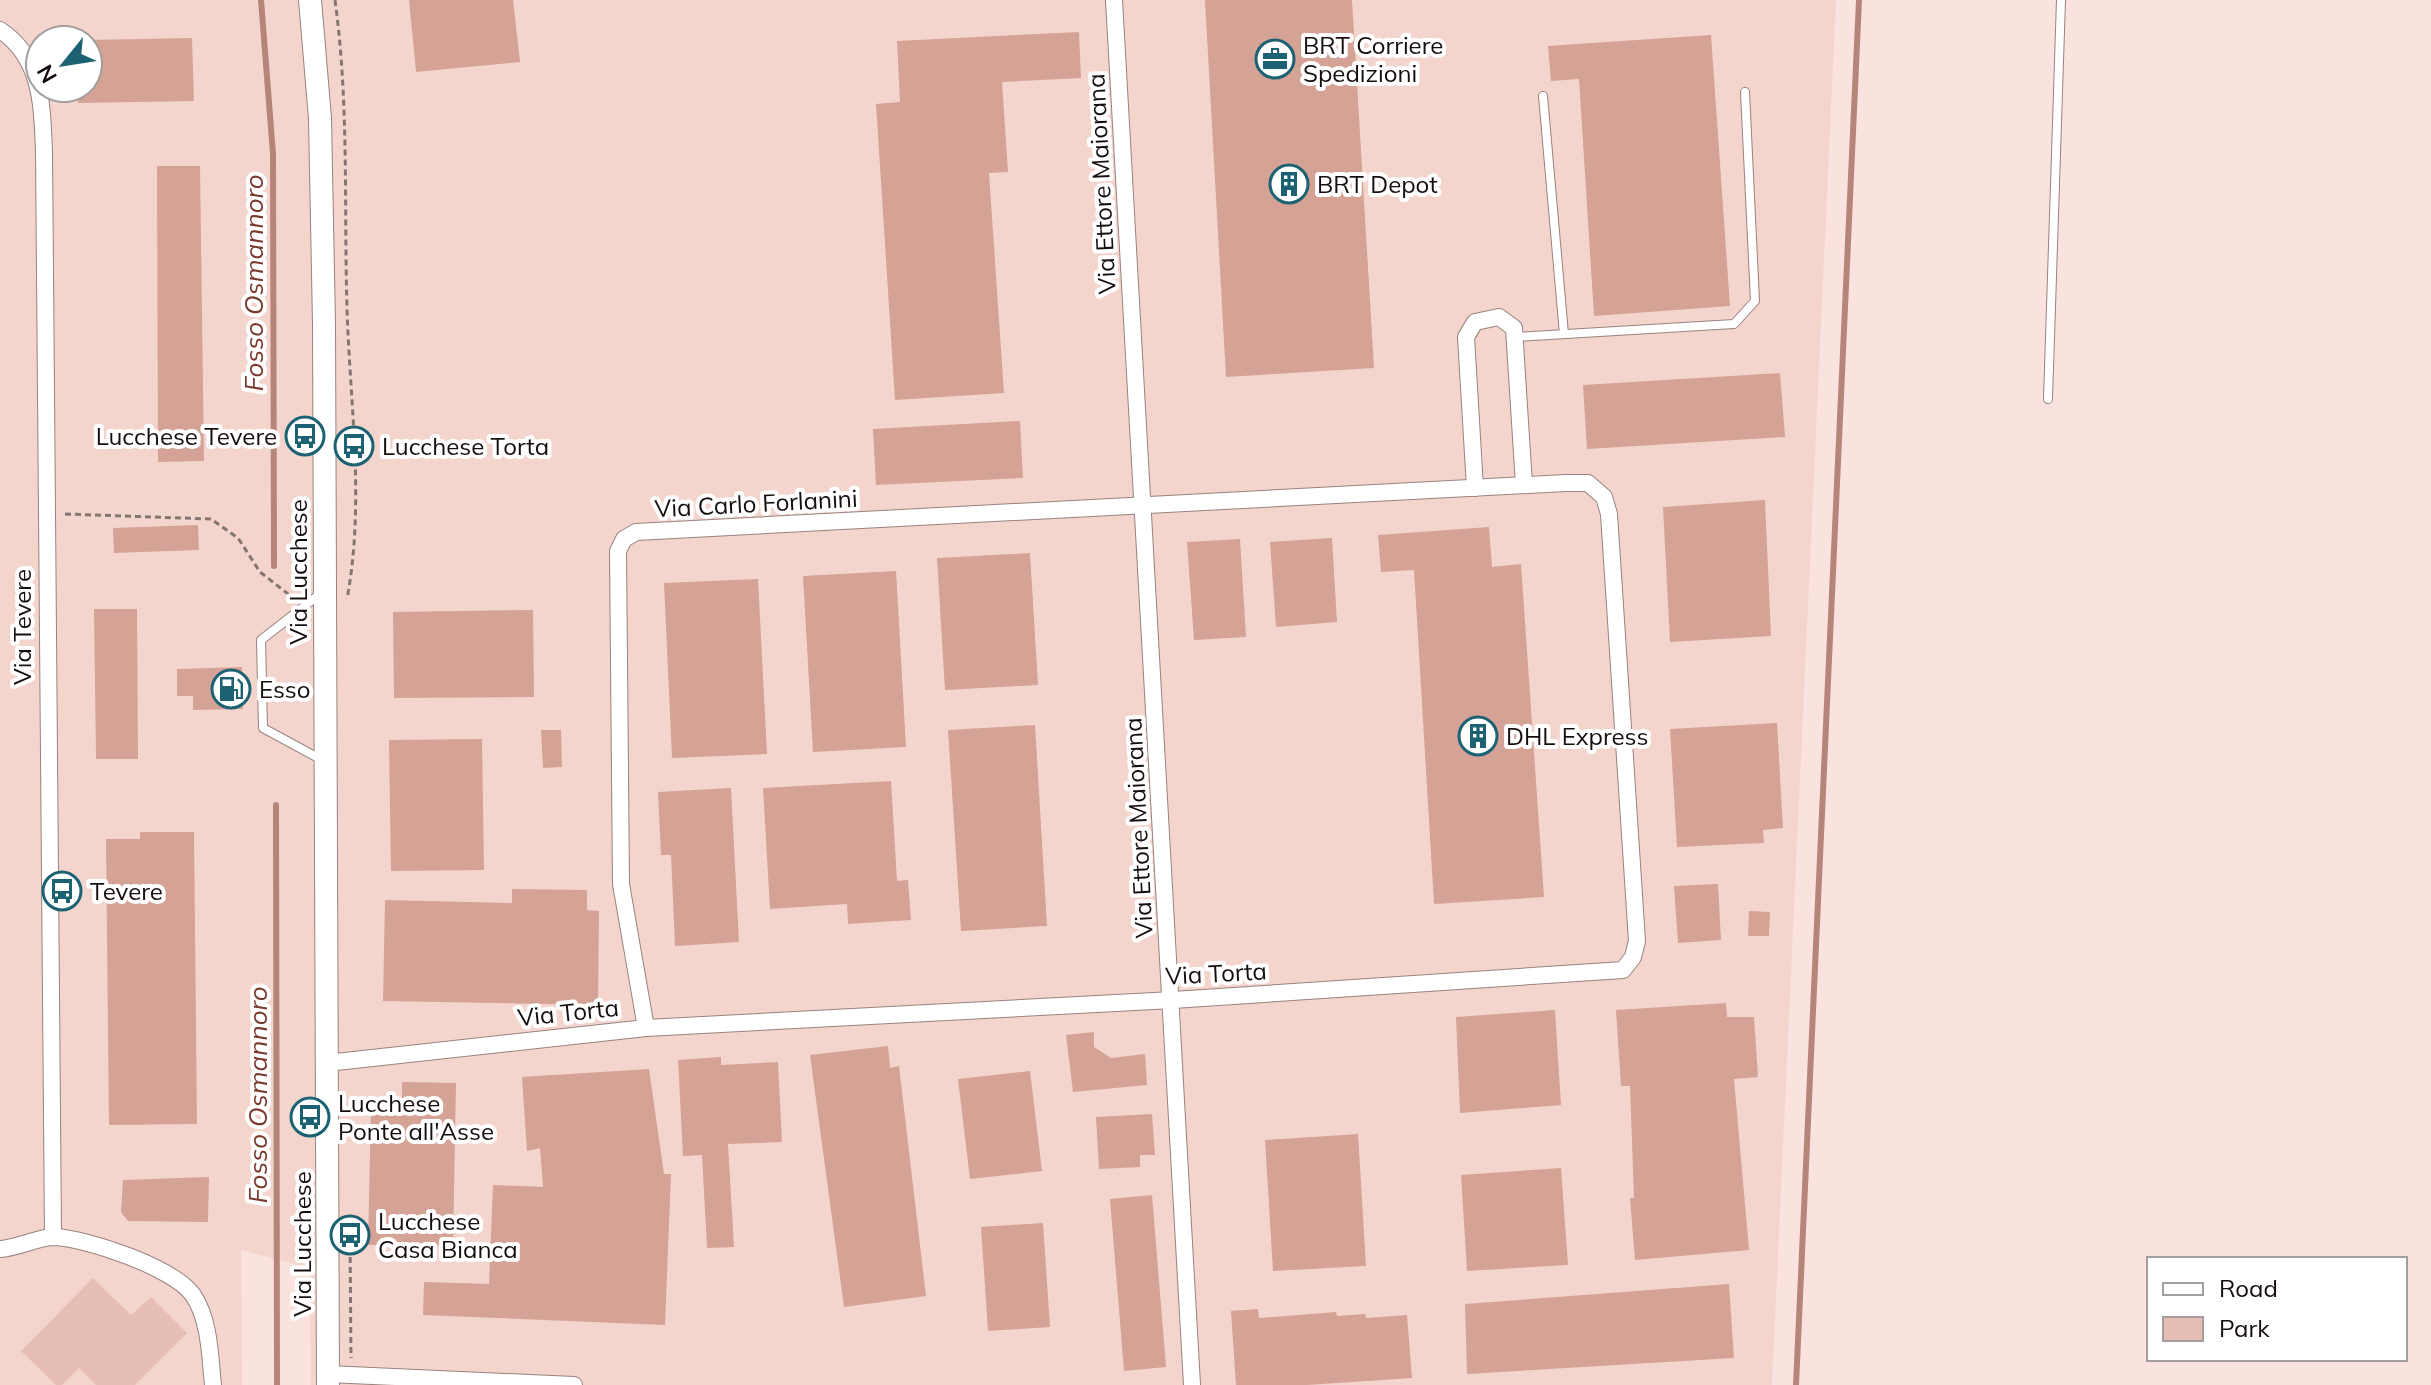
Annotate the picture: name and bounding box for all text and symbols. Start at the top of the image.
north arrow [24,24,104,104]
place label: BRT Corriere Spedizioni [1303,30,1443,88]
office icon: BRT Corriere Spedizioni [1254,38,1296,80]
text: N [30,60,63,88]
street label: Via Ettore Maiorana [1080,73,1122,295]
building icon: BRT Depot [1268,163,1310,205]
place label: BRT Depot [1317,169,1438,199]
water label: Fosso Osmannoro [237,174,270,392]
bus stop icon: Lucchese Tevere [284,415,326,457]
place label: Lucchese Tevere [96,421,277,451]
bus stop icon: Lucchese Torta [333,425,375,467]
place label: Lucchese Torta [382,431,549,461]
street label: Via Carlo Forlanini [654,483,858,523]
street label: Via Lucchese [283,499,313,645]
street label: Via Tevere [7,569,37,685]
fuel station icon: Esso [210,668,252,710]
place label: Esso [259,674,310,704]
building icon: DHL Express [1457,715,1499,757]
street label: Via Ettore Maiorana [1117,717,1159,939]
place label: DHL Express [1506,721,1648,751]
bus stop icon: Tevere [41,870,83,912]
place label: Tevere [90,876,163,906]
street label: Via Torta [1164,955,1268,991]
water label: Fosso Osmannoro [241,986,274,1204]
street label: Via Torta [516,992,620,1032]
place label: Lucchese Ponte all'Asse [338,1088,494,1146]
bus stop icon: Lucchese Ponte all'Asse [289,1096,331,1138]
street label: Via Lucchese [287,1171,317,1317]
place label: Lucchese Casa Bianca [378,1206,518,1264]
bus stop icon: Lucchese Casa Bianca [329,1214,371,1256]
legend [2147,1257,2407,1361]
text: Road [2219,1273,2278,1303]
text: Park [2219,1313,2270,1343]

